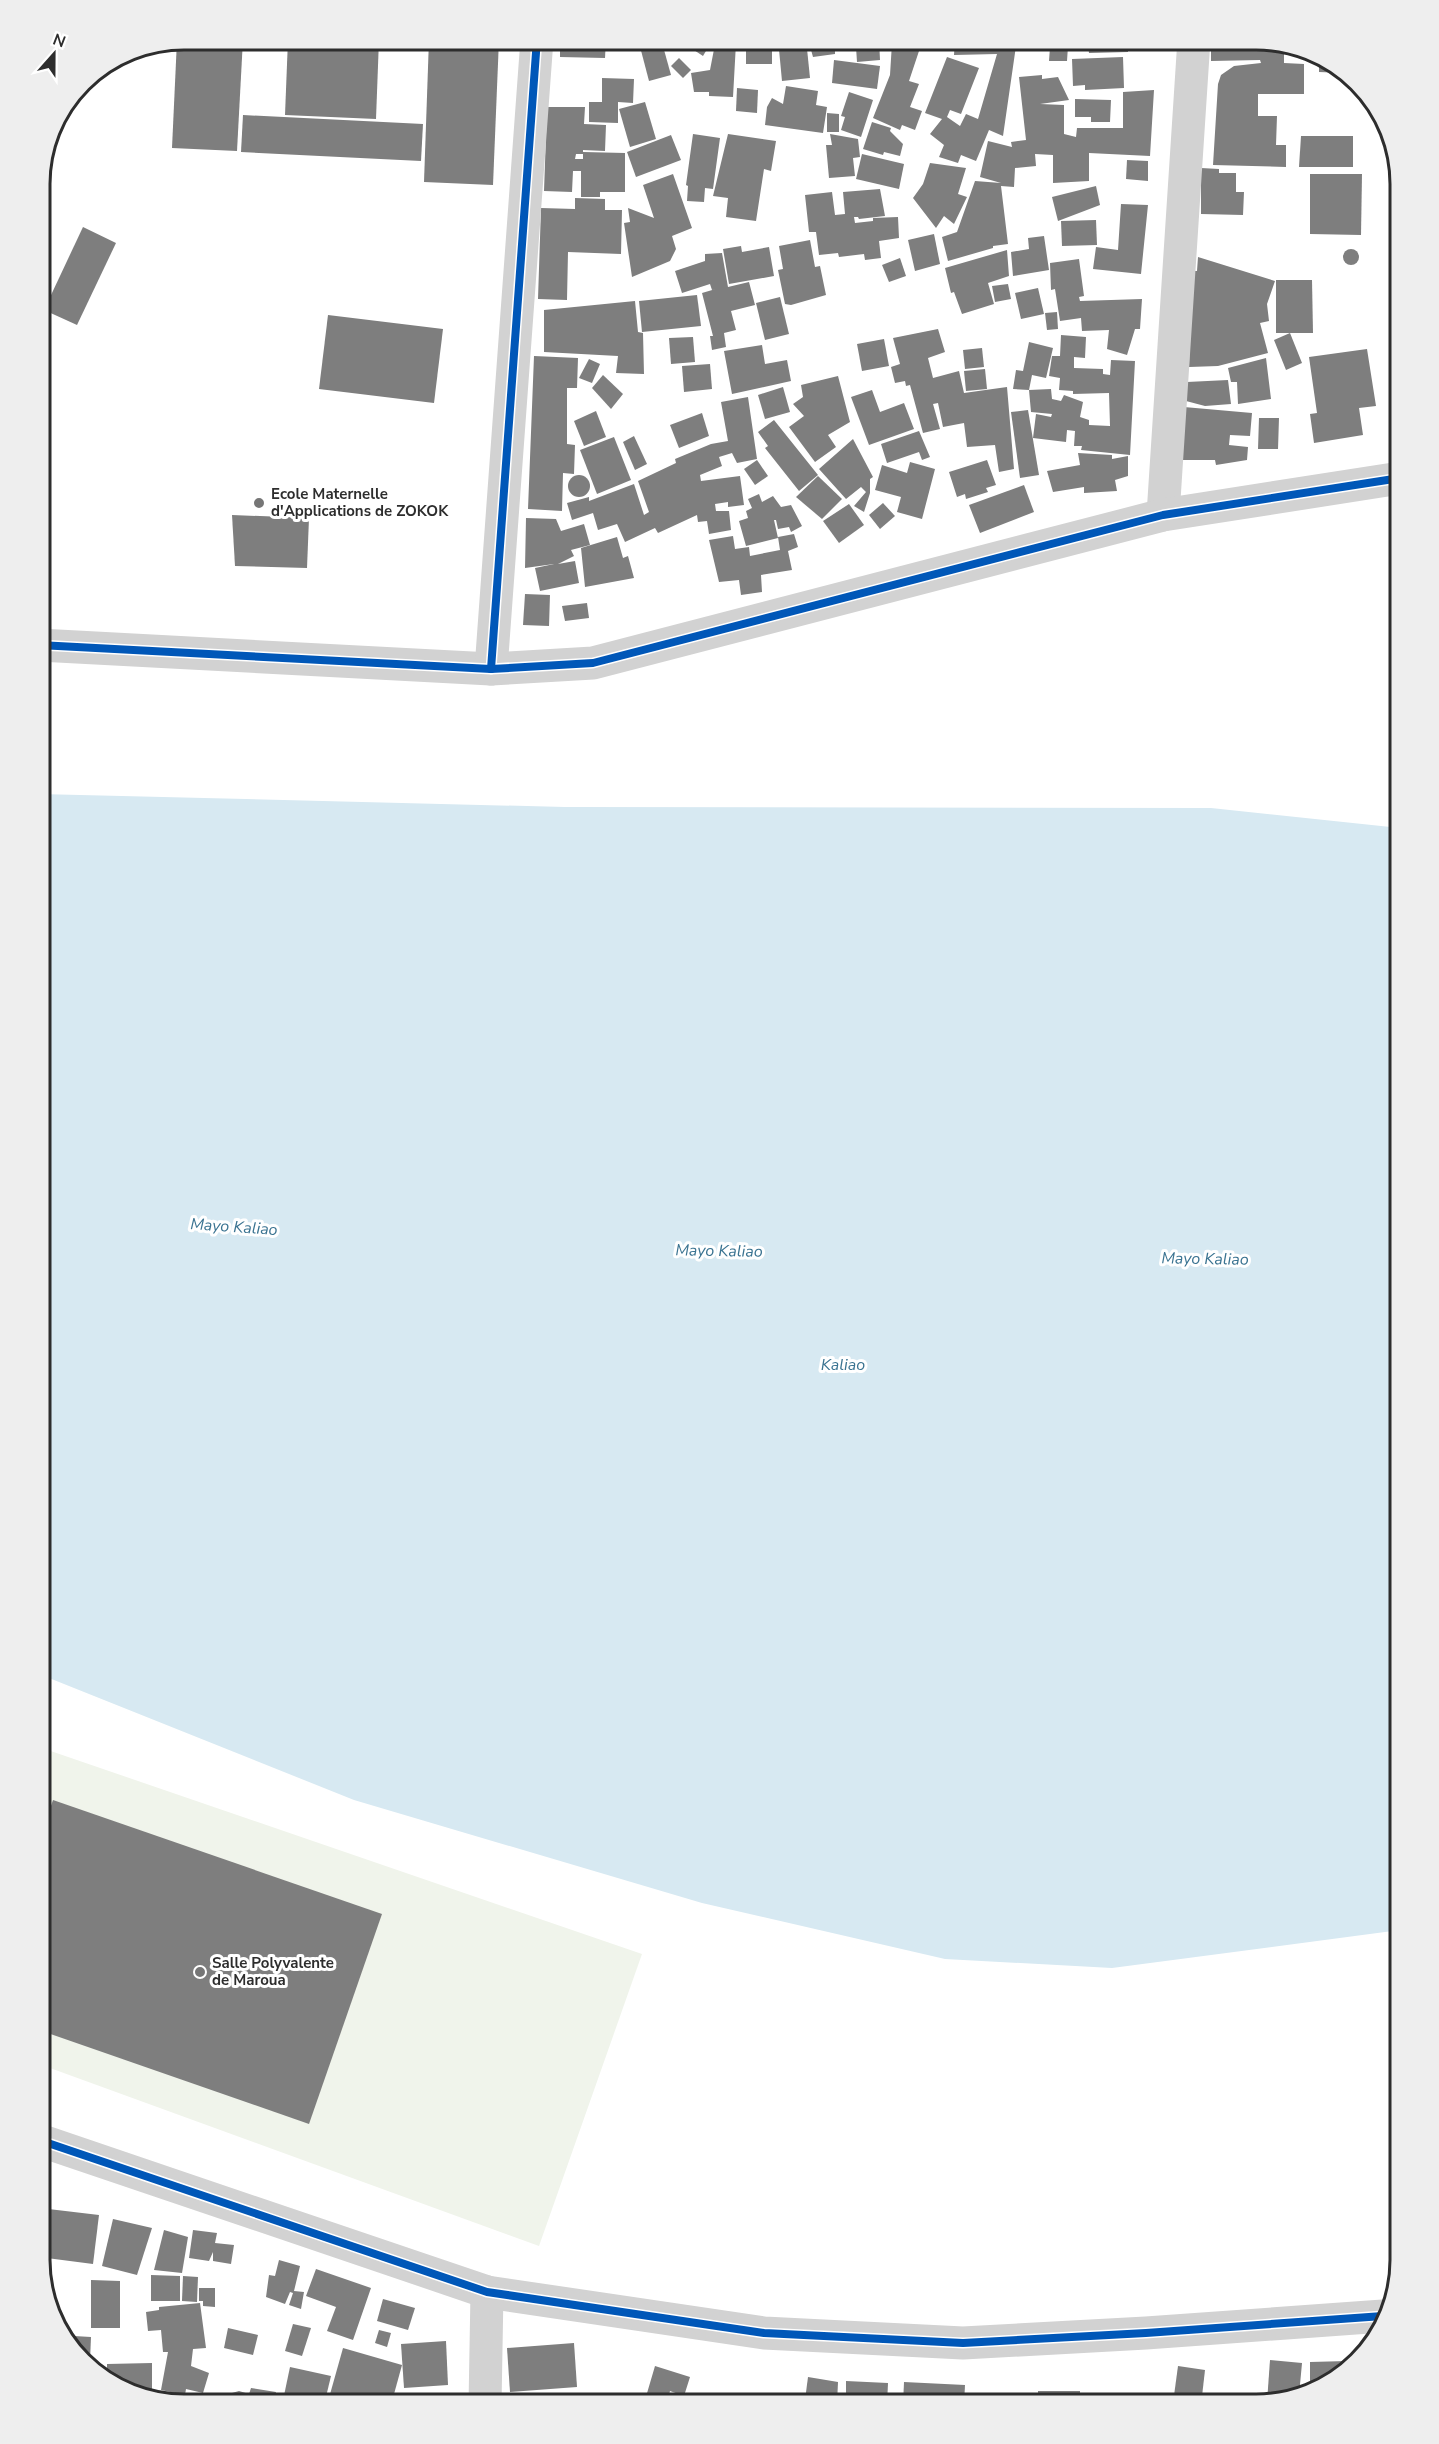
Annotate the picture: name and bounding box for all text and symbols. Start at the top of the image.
north arrow [24,24,84,84]
text: N [49,29,69,53]
place label: Ecole Maternelle d'Applications de ZOKOK [271,484,449,521]
marker: Ecole Maternelle d'Applications de ZOKOK [252,496,266,510]
water label: Mayo Kaliao [190,1213,278,1241]
water label: Mayo Kaliao [675,1239,763,1263]
water label: Mayo Kaliao [1161,1247,1249,1271]
water label: Kaliao [821,1354,865,1376]
place label: Salle Polyvalente de Maroua [212,1953,334,1990]
marker: Salle Polyvalente de Maroua [193,1965,207,1979]

